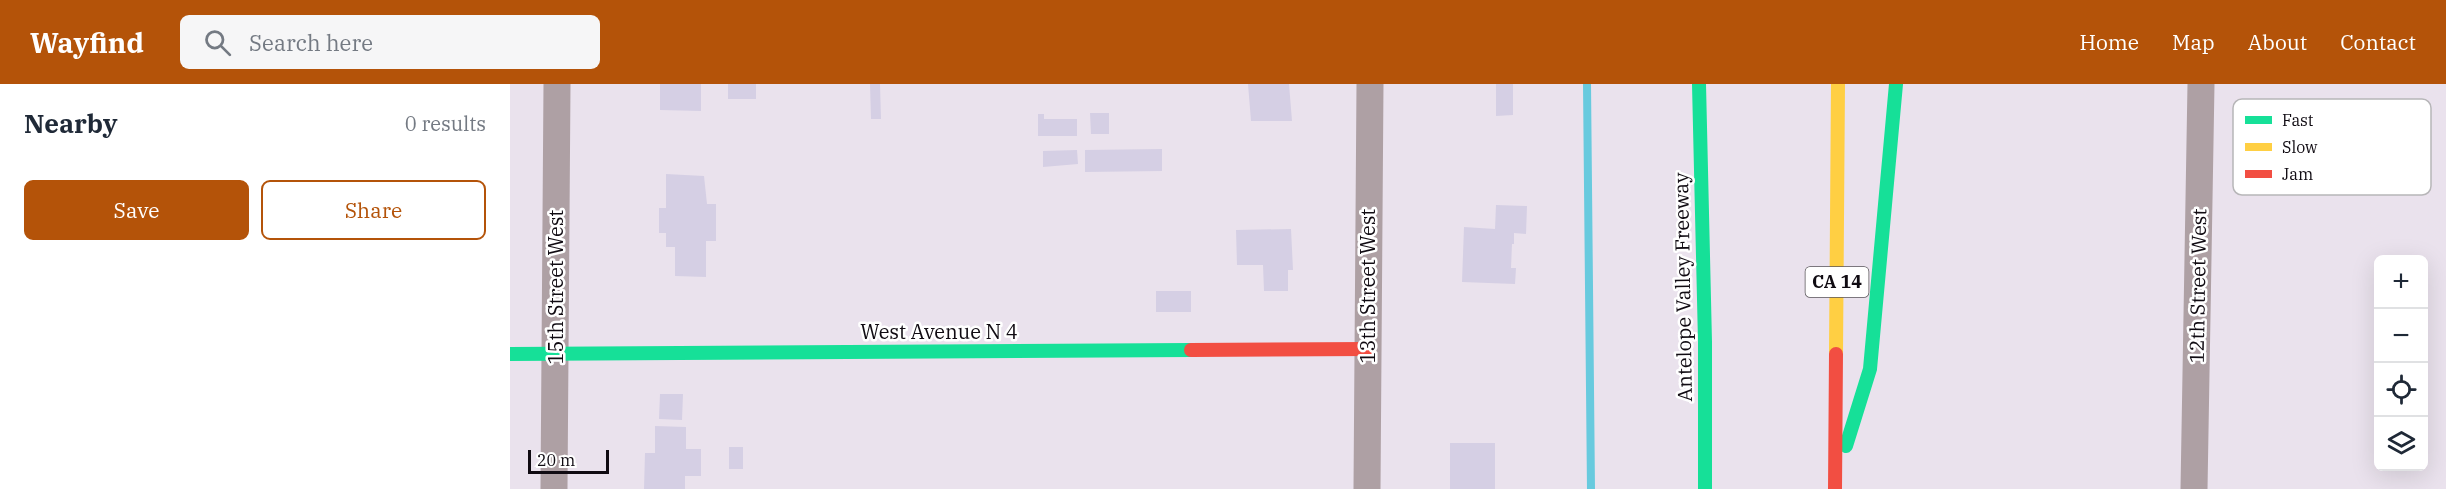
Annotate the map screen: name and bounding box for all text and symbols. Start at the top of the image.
search box [180,15,600,69]
text: Wayfind [30,24,144,61]
icon: search [201,26,234,59]
text: Search here [249,28,373,57]
text: Home [2079,28,2139,56]
text: Map [2172,28,2215,56]
text: About [2248,28,2307,56]
text: Contact [2340,28,2416,56]
legend [2233,99,2431,195]
text: Nearby [24,106,118,140]
text: 0 results [405,110,486,137]
text: Fast [2282,110,2314,130]
text: Slow [2282,137,2318,157]
text: Jam [2282,164,2313,184]
street label: Antelope Valley Freeway [1667,172,1698,402]
button: Save [24,180,249,240]
button: Share [261,180,486,240]
street label: 12th Street West [2183,208,2212,364]
street label: 13th Street West [1354,209,1381,363]
street label: 15th Street West [542,210,569,364]
map controls [2374,255,2428,471]
button: + [2374,255,2428,309]
road number: CA 14 [1806,267,1868,297]
button: − [2374,309,2428,363]
street label: West Avenue N 4 [860,318,1018,345]
button: locate [2374,363,2428,417]
button: layers [2374,417,2428,471]
scale bar [528,447,609,474]
text: 20 m [537,450,575,470]

